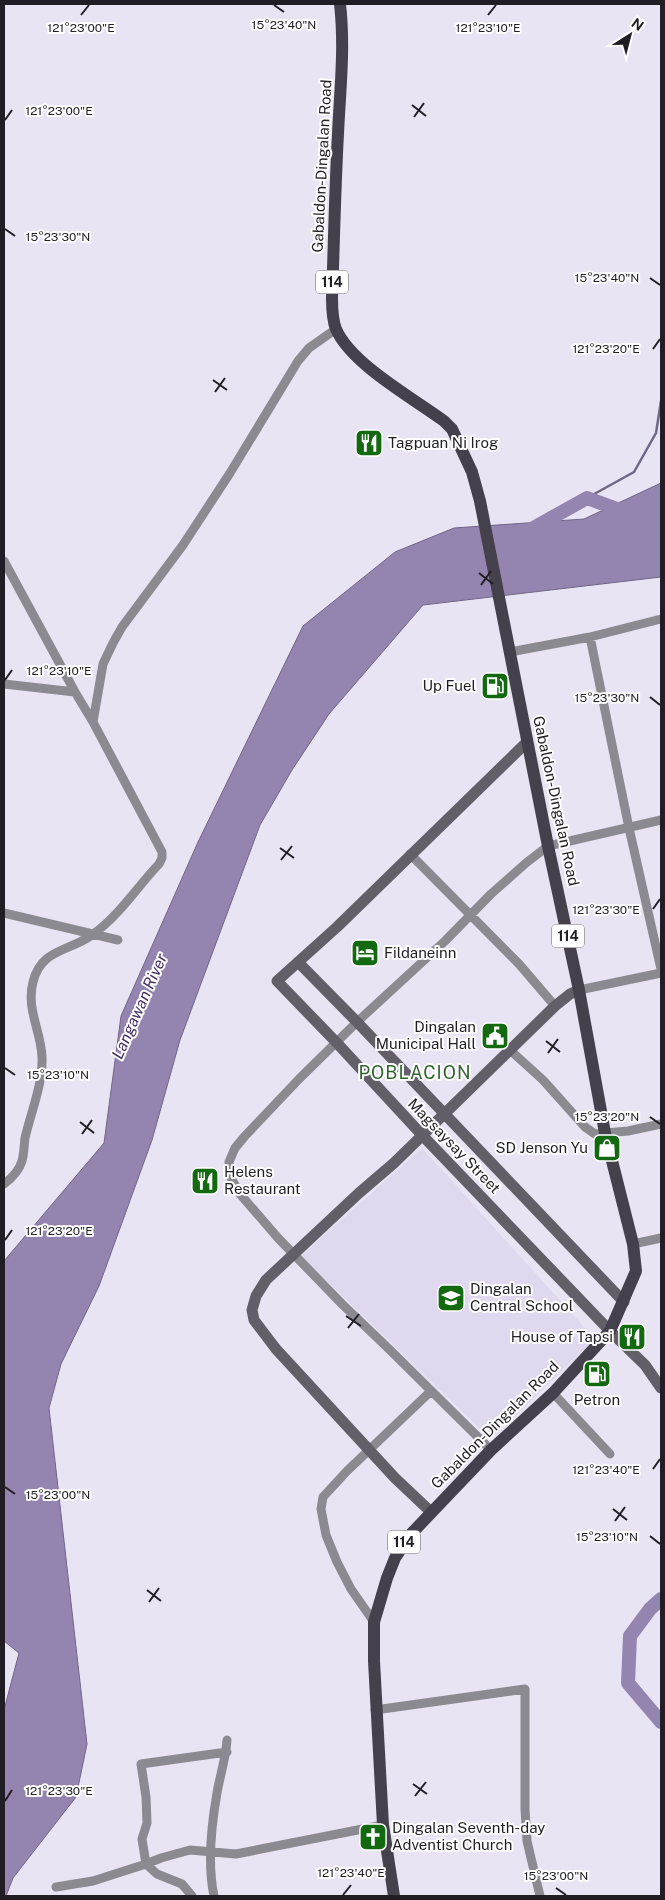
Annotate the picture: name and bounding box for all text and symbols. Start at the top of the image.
north arrow [605,10,655,60]
text: N [629,15,647,34]
text: 15°23'40"N [252,18,316,32]
text: 121°23'00"E [47,21,115,35]
text: 121°23'10"E [456,21,520,35]
street label: Gabaldon-Dingalan Road [308,79,335,253]
text: 121°23'00"E [25,104,93,118]
text: 15°23'30"N [26,230,90,244]
road number: 114 [316,270,348,294]
text: 15°23'40"N [575,271,639,285]
text: 121°23'20"E [572,342,640,356]
restaurant icon: Tagpuan Ni Irog [354,428,384,458]
place label: Tagpuan Ni Irog [388,434,498,451]
text: 121°23'10"E [27,664,91,678]
fuel station icon: Up Fuel [480,671,510,701]
place label: Up Fuel [423,677,476,694]
text: 15°23'30"N [575,691,639,705]
street label: Gabaldon-Dingalan Road [530,714,583,887]
text: 121°23'30"E [572,903,640,917]
road number: 114 [552,924,584,948]
hotel icon: Fildaneinn [350,938,380,968]
place label: Fildaneinn [384,944,456,961]
water label: Langawan River [108,950,172,1062]
place label: Dingalan Municipal Hall [376,1018,476,1052]
public building icon: Dingalan Municipal Hall [480,1021,510,1051]
district label: POBLACION [358,1062,472,1083]
text: 15°23'10"N [27,1068,89,1082]
street label: Magsaysay Street [405,1095,504,1197]
text: 15°23'20"N [575,1110,639,1124]
shop icon: SD Jenson Yu [592,1133,622,1163]
place label: SD Jenson Yu [496,1139,588,1156]
place label: Helens Restaurant [224,1163,301,1197]
restaurant icon: Helens Restaurant [190,1166,220,1196]
text: 121°23'20"E [25,1224,93,1238]
place label: Dingalan Central School [470,1280,573,1314]
school or university icon: Dingalan Central School [436,1283,466,1313]
restaurant icon: House of Tapsi [617,1322,647,1352]
place label: House of Tapsi [511,1328,613,1345]
street label: Gabaldon-Dingalan Road [427,1357,562,1492]
fuel station icon: Petron [582,1359,612,1389]
place label: Petron [574,1391,620,1408]
text: 121°23'40"E [572,1463,640,1477]
text: 15°23'00"N [26,1488,90,1502]
road number: 114 [388,1530,420,1554]
text: 15°23'10"N [576,1530,638,1544]
text: 121°23'30"E [25,1784,93,1798]
place label: Dingalan Seventh-day Adventist Church [392,1819,545,1853]
church icon: Dingalan Seventh-day Adventist Church [358,1822,388,1852]
text: 121°23'40"E [317,1866,385,1880]
text: 15°23'00"N [524,1869,588,1883]

